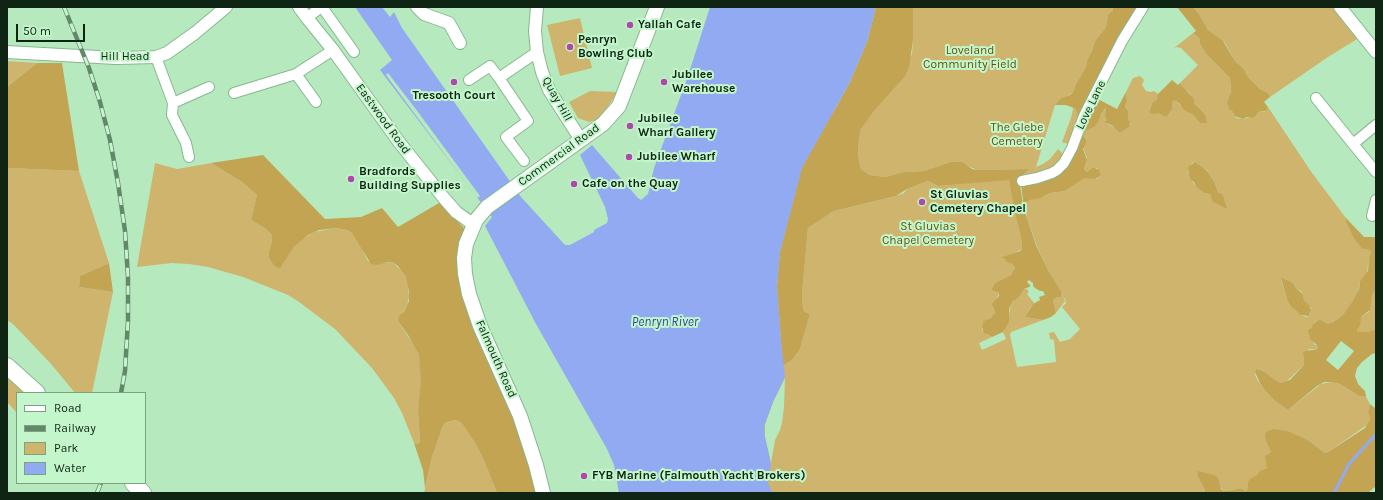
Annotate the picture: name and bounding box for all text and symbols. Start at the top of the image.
scale bar [18,16,87,42]
place label: Yallah Cafe [638,18,701,32]
marker: Yallah Cafe [625,20,635,30]
text: 50 m [23,24,51,38]
place label: Penryn Bowling Club [578,33,653,61]
marker: Penryn Bowling Club [565,42,575,52]
park label: Loveland Community Field [923,44,1017,72]
street label: Hill Head [100,50,150,64]
place label: Jubilee Warehouse [672,68,735,96]
street label: Quay Hill [539,74,575,124]
marker: Tresooth Court [449,77,459,87]
marker: Jubilee Warehouse [659,77,669,87]
street label: Love Lane [1073,78,1109,132]
street label: Eastwood Road [353,81,413,157]
place label: Tresooth Court [413,89,495,103]
place label: Jubilee Wharf Gallery [638,112,716,140]
street label: Commercial Road [516,121,602,189]
marker: Jubilee Wharf Gallery [625,121,635,131]
park label: The Glebe Cemetery [991,121,1043,149]
place label: Jubilee Wharf [637,150,716,164]
marker: Jubilee Wharf [624,152,634,162]
place label: Bradfords Building Supplies [359,165,461,193]
marker: Bradfords Building Supplies [346,174,356,184]
place label: Cafe on the Quay [582,177,678,191]
marker: Cafe on the Quay [569,179,579,189]
place label: St Gluvias Cemetery Chapel [930,188,1026,216]
marker: St Gluvias Cemetery Chapel [917,197,927,207]
park label: St Gluvias Chapel Cemetery [882,220,974,248]
water label: Penryn River [632,314,698,330]
street label: Falmouth Road [472,318,520,400]
legend [16,392,146,484]
text: Road [54,401,82,415]
text: Railway [54,421,96,435]
text: Park [54,441,78,455]
text: Water [54,461,86,475]
place label: FYB Marine (Falmouth Yacht Brokers) [592,469,805,483]
marker: FYB Marine (Falmouth Yacht Brokers) [579,471,589,481]

